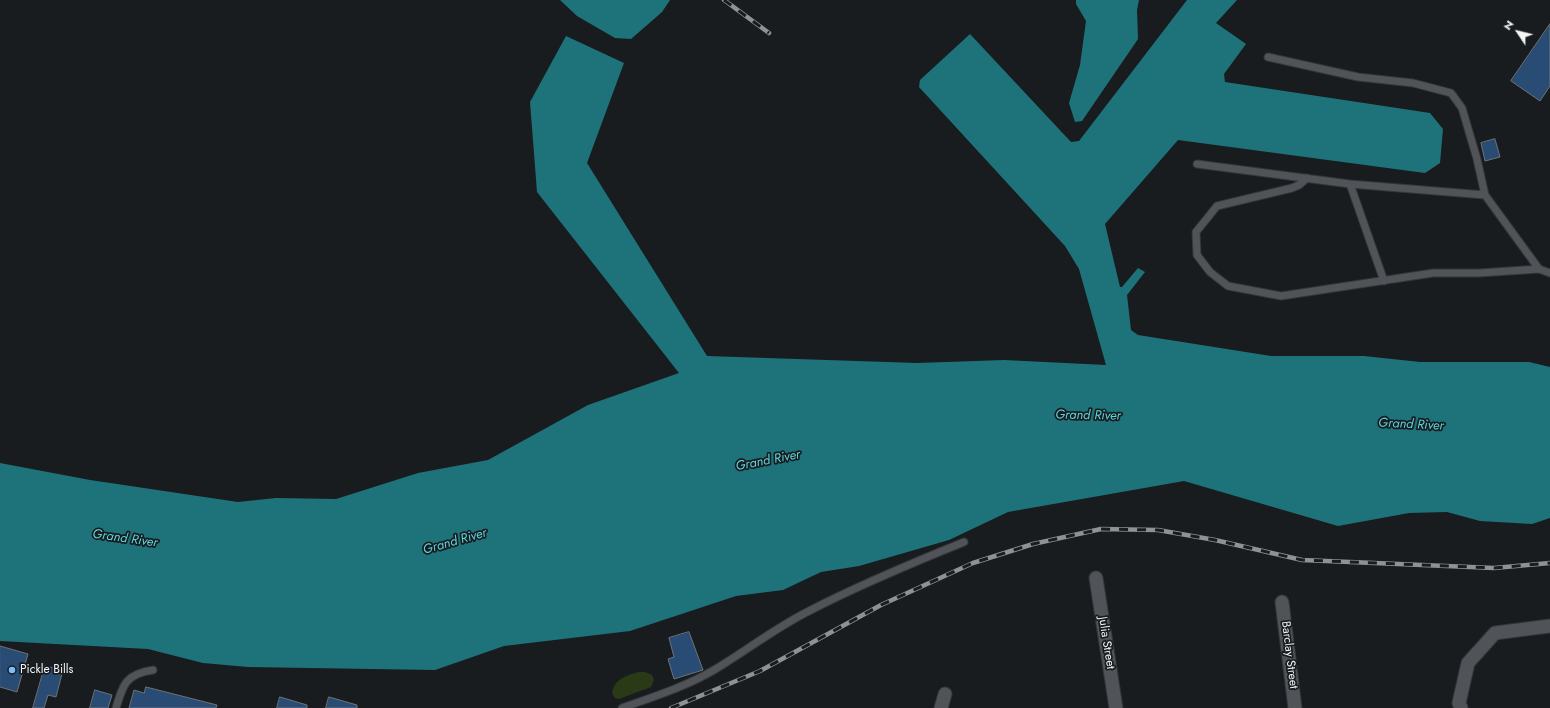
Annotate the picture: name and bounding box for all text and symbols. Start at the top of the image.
north arrow [1498,12,1538,52]
text: N [1499,17,1517,33]
water label: Grand River [1055,408,1121,424]
water label: Grand River [1378,415,1444,435]
water label: Grand River [734,447,802,475]
water label: Grand River [421,525,489,559]
water label: Grand River [91,527,159,551]
street label: Julia Street [1095,616,1117,670]
street label: Barclay Street [1278,620,1300,690]
place label: Pickle Bills [20,663,73,677]
marker: Pickle Bills [7,665,17,675]

